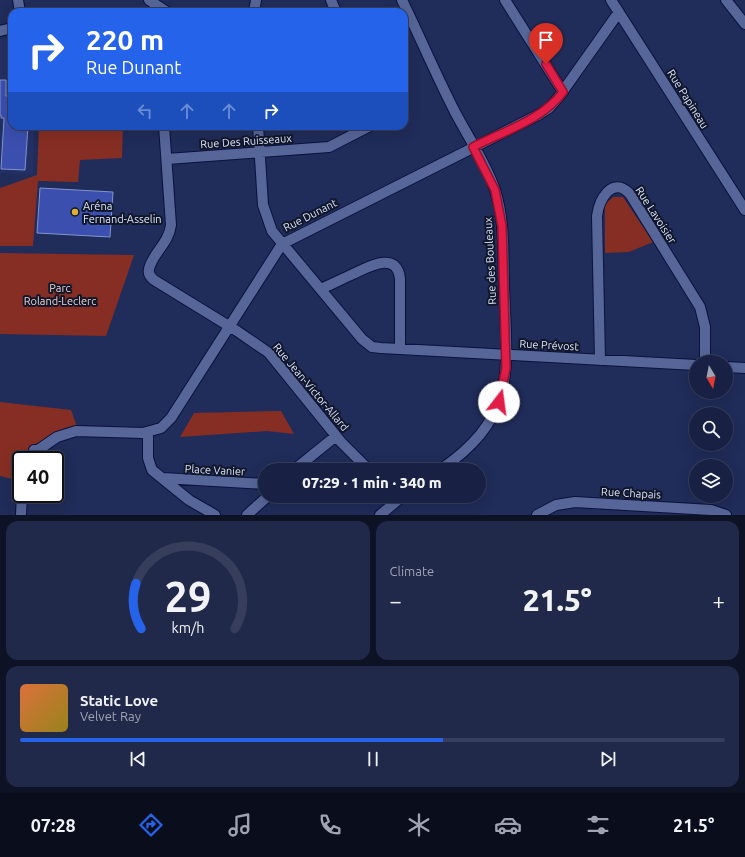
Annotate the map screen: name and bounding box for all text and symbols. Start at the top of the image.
pin [529,23,563,64]
icon: right [20,24,72,76]
text: 220 m [86,24,164,55]
icon: arrive [535,29,557,51]
text: Rue Dunant [86,57,181,77]
street label: Rue Papineau [665,67,711,131]
icon: left [134,100,156,122]
icon: ahead [176,100,198,122]
icon: ahead [218,100,240,122]
icon: right [260,100,282,122]
street label: Rue Des Ruisseaux [200,132,293,150]
street label: Rue Lavoisier [633,184,679,246]
street label: Rue Dunant [281,196,339,234]
place label: Aréna Fernand-Asselin [83,200,162,225]
marker: Aréna Fernand-Asselin [70,207,80,217]
street label: Rue des Bouleaux [482,216,498,305]
park label: Parc Roland-Leclerc [24,282,96,307]
street label: Rue Prévost [519,337,580,353]
street label: Rue Jean-Victor-Allard [271,341,351,433]
north arrow [689,355,733,399]
map controls [689,355,733,503]
position arrow [478,381,520,423]
button: search [689,407,733,451]
speed limit sign: 40 [12,451,64,503]
button: layers [689,459,733,503]
street label: Place Vanier [184,462,246,478]
text: 07:29 · 1 min · 340 m [302,474,442,491]
street label: Rue Chapais [601,485,661,501]
text: Climate [390,564,434,578]
text: 29 [164,572,211,619]
text: 21.5° [523,583,592,617]
text: − [390,588,402,613]
text: + [713,588,725,613]
text: km/h [171,619,204,635]
text: Static Love [80,692,158,709]
text: Velvet Ray [80,709,141,723]
icon: previous [127,748,149,770]
icon: pause [362,748,384,770]
icon: next [597,748,619,770]
icon: directions [137,811,165,839]
icon: music [226,811,254,839]
icon: phone [316,811,344,839]
icon: climate [405,811,433,839]
icon: car [494,811,522,839]
icon: filters [584,811,612,839]
text: 07:28 [31,815,76,835]
text: 21.5° [673,815,714,835]

